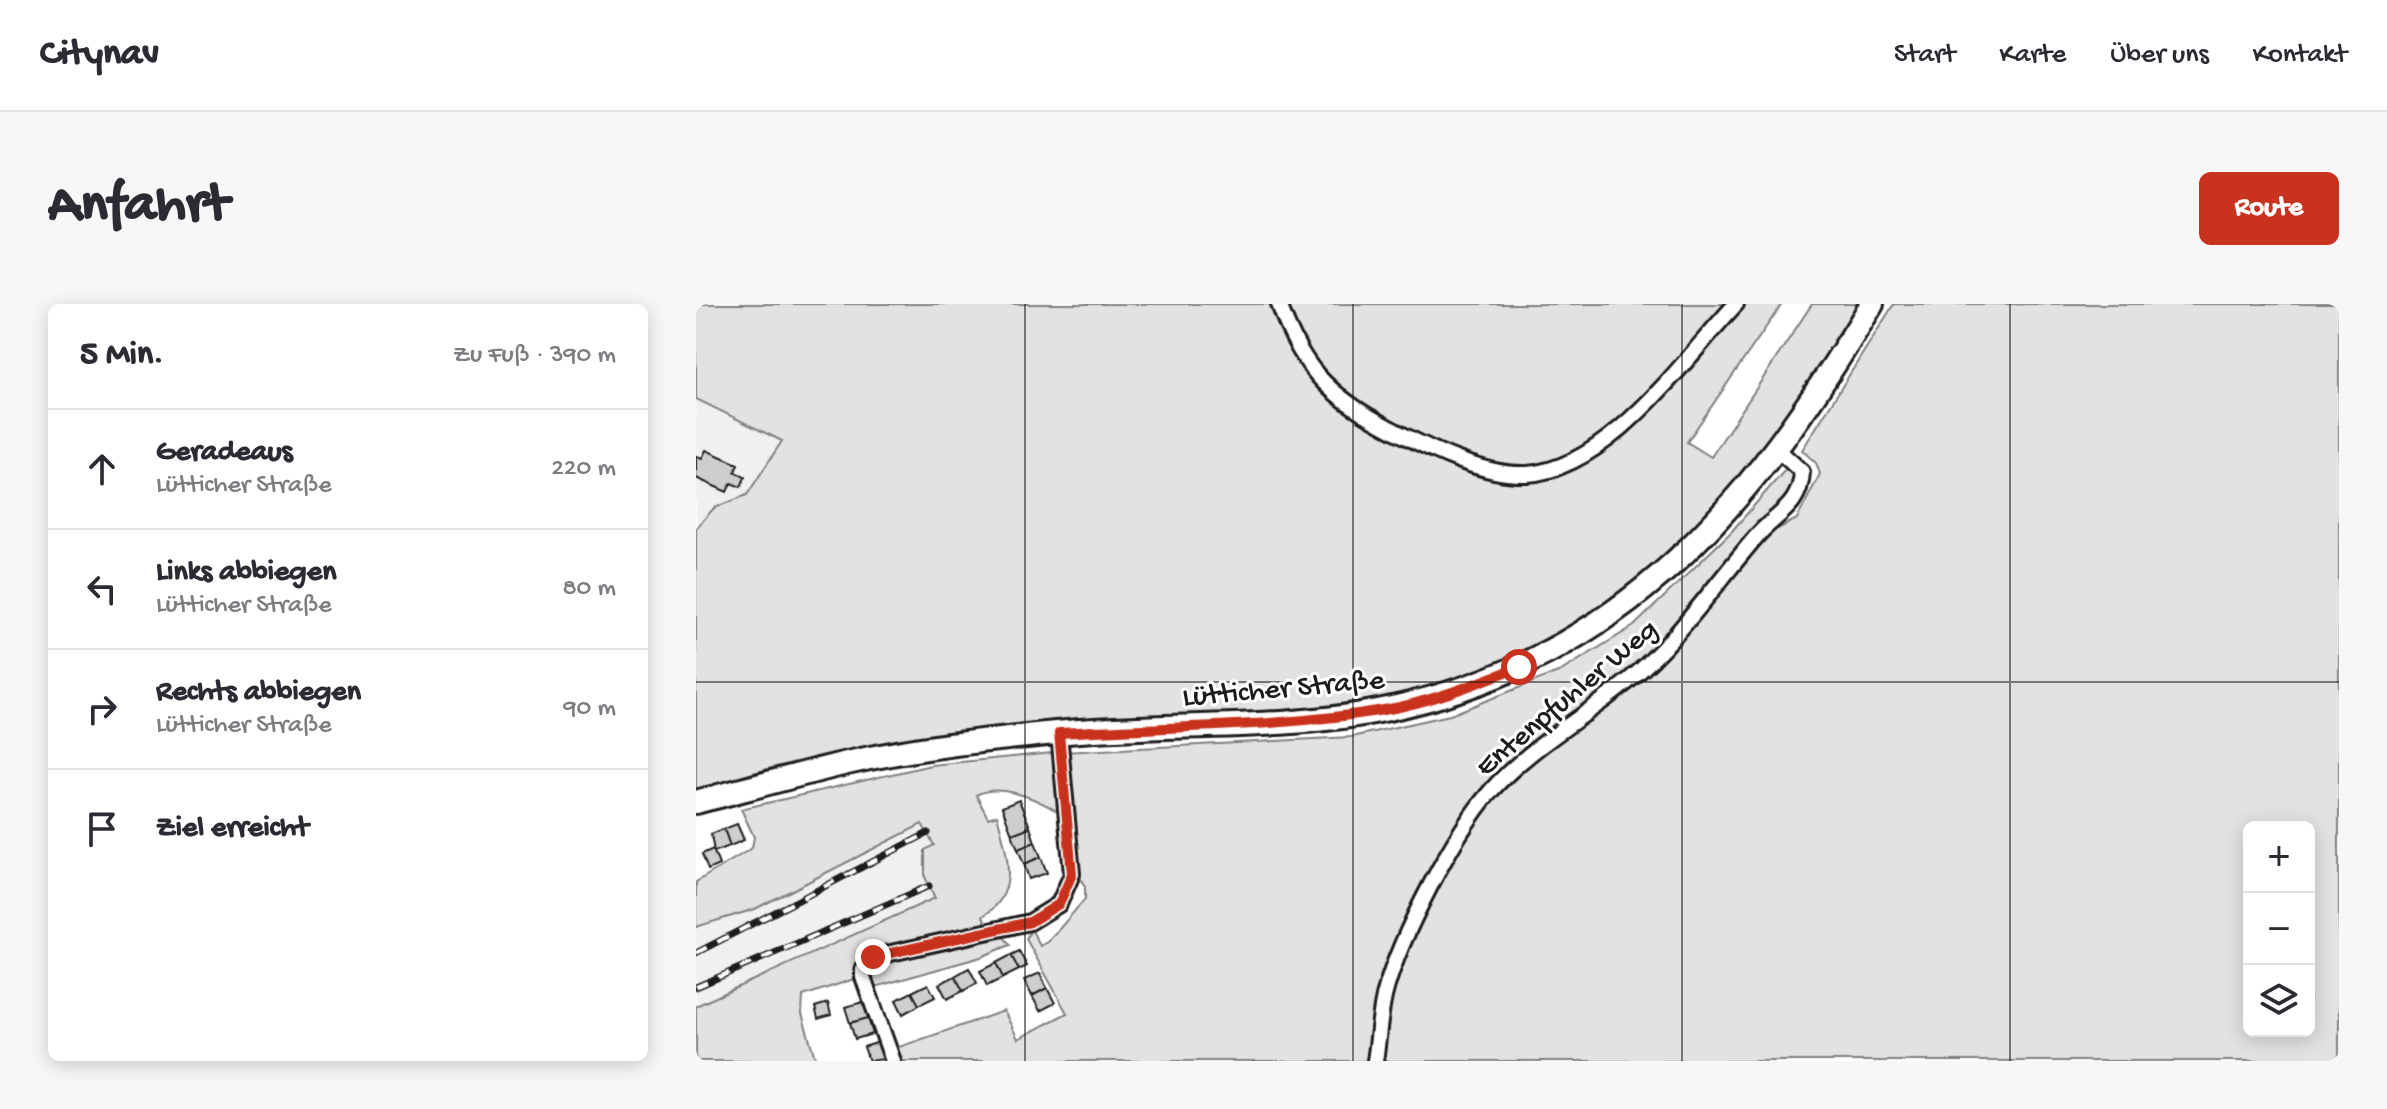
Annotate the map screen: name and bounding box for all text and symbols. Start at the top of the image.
text: Citynav [40,33,159,77]
text: Start [1894,39,1955,72]
text: Karte [1999,39,2066,72]
text: Über uns [2110,39,2209,72]
text: Kontakt [2253,39,2347,72]
button: Route [2199,172,2339,245]
text: Anfahrt [48,175,229,241]
text: 5 Min. [80,336,164,376]
text: Zu Fuß · 390 m [453,341,616,372]
text: Geradeaus [156,436,293,471]
icon: ahead [80,447,124,491]
text: 220 m [551,454,616,485]
text: Lütticher Straße [156,471,332,502]
text: Links abbiegen [156,556,336,591]
icon: left [80,567,124,611]
text: 80 m [562,574,616,605]
text: Lütticher Straße [156,591,332,622]
street label: Entenpfuhler Weg [1470,613,1666,786]
route start [1501,649,1537,685]
street label: Lütticher Straße [1181,664,1386,717]
text: Rechts abbiegen [156,676,361,711]
icon: right [80,687,124,731]
text: 90 m [564,694,616,725]
text: Lütticher Straße [156,711,332,742]
icon: arrive [80,807,124,851]
text: Ziel erreicht [156,812,308,847]
map controls [2243,821,2315,1037]
button: + [2243,821,2315,893]
button: − [2243,893,2315,965]
route end [855,939,891,975]
button: layers [2243,965,2315,1037]

